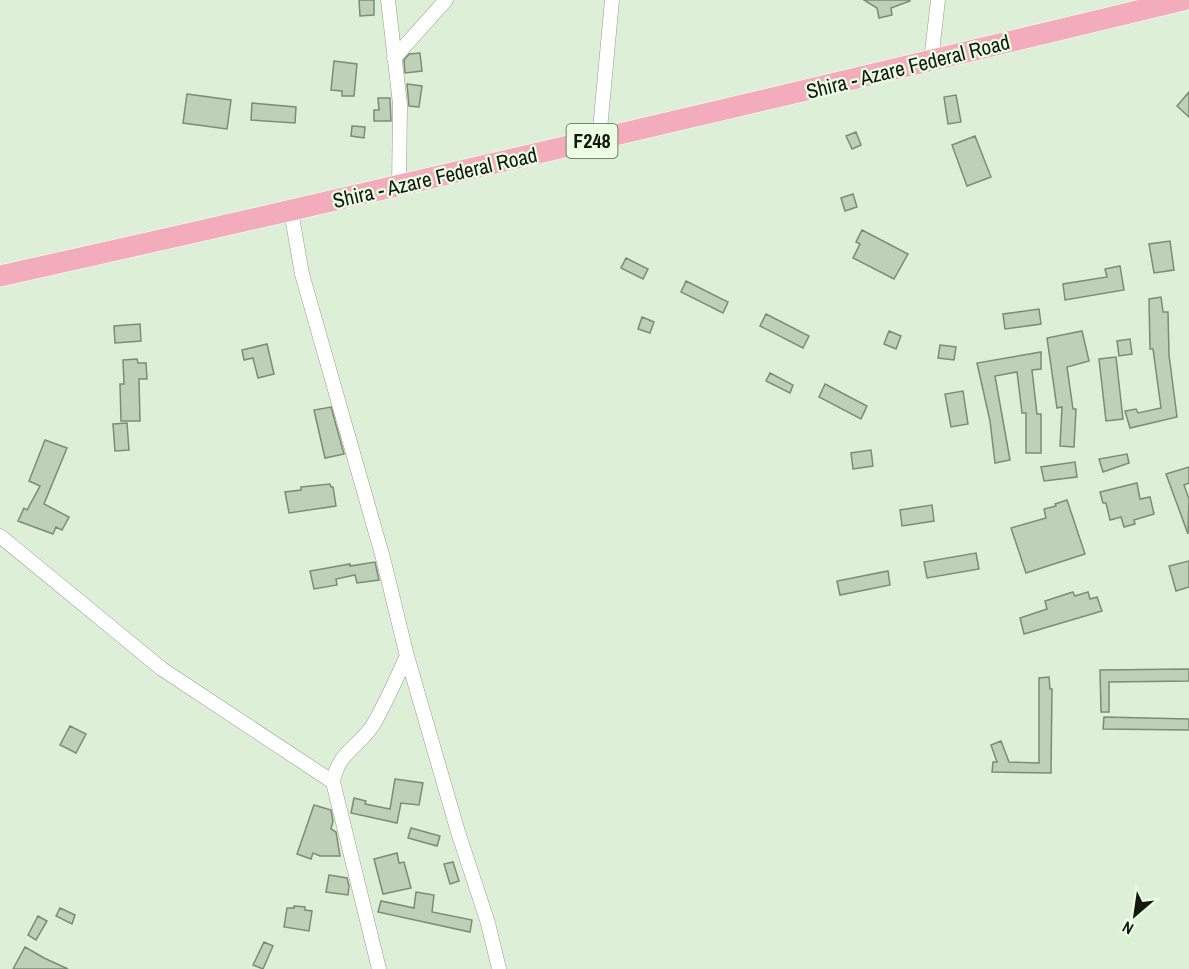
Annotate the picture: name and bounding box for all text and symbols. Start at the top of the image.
street label: Shira - Azare Federal Road [803,27,1013,106]
road number: F248 [566,124,618,158]
street label: Shira - Azare Federal Road [330,140,540,215]
north arrow [1105,885,1165,945]
text: N [1118,916,1137,940]

